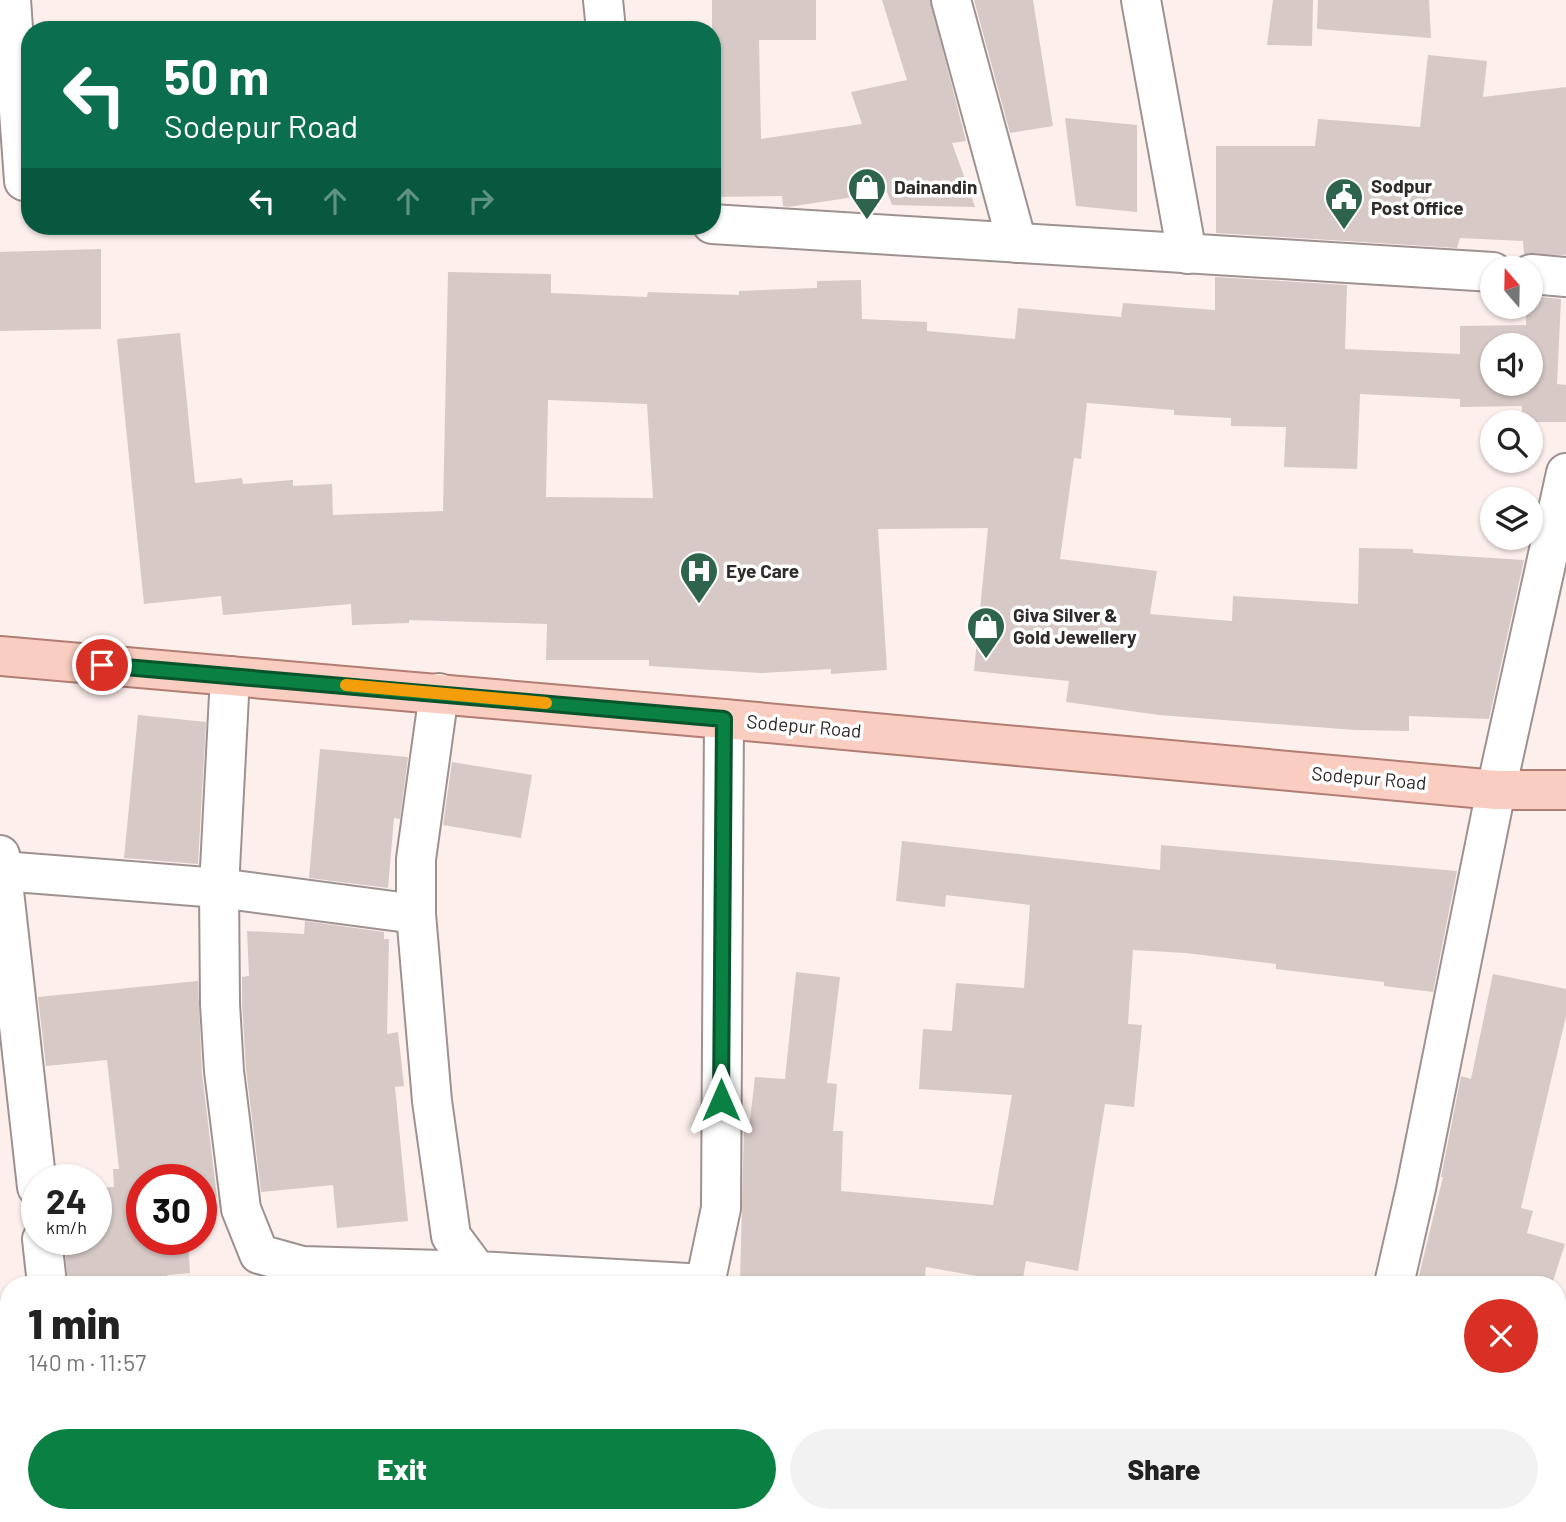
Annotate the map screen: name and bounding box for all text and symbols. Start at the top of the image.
text: 50 m [164,46,269,105]
icon: left [49,49,140,140]
text: Sodepur Road [164,106,358,144]
shop icon: Dainandin [846,166,888,221]
place label: Sodpur Post Office [1371,174,1464,219]
place label: Dainandin [894,175,977,198]
public building icon: Sodpur Post Office [1323,176,1365,231]
icon: left [243,182,281,220]
icon: ahead [316,182,354,220]
icon: ahead [389,182,427,220]
icon: right [462,182,500,220]
north arrow [1480,256,1544,318]
map controls [1480,256,1543,550]
button: sound [1480,333,1543,396]
button: search [1480,410,1543,473]
button: layers [1480,487,1543,550]
hospital icon: Eye Care [678,550,720,605]
place label: Eye Care [726,559,799,582]
place label: Giva Silver & Gold Jewellery [1013,603,1137,648]
shop icon: Giva Silver & Gold Jewellery [965,605,1007,660]
pin [72,635,132,695]
icon: arrive [83,646,121,684]
street label: Sodepur Road [746,709,863,742]
street label: Sodepur Road [1311,761,1428,794]
position arrow [684,1063,758,1137]
speed limit sign: 30 [126,1164,217,1255]
text: 24 [46,1179,87,1221]
text: km/h [46,1216,87,1238]
text: 1 min [28,1297,120,1347]
button: close [1464,1299,1538,1373]
text: 140 m · 11:57 [28,1348,146,1376]
button: Exit [28,1429,776,1509]
button: Share [790,1429,1538,1509]

